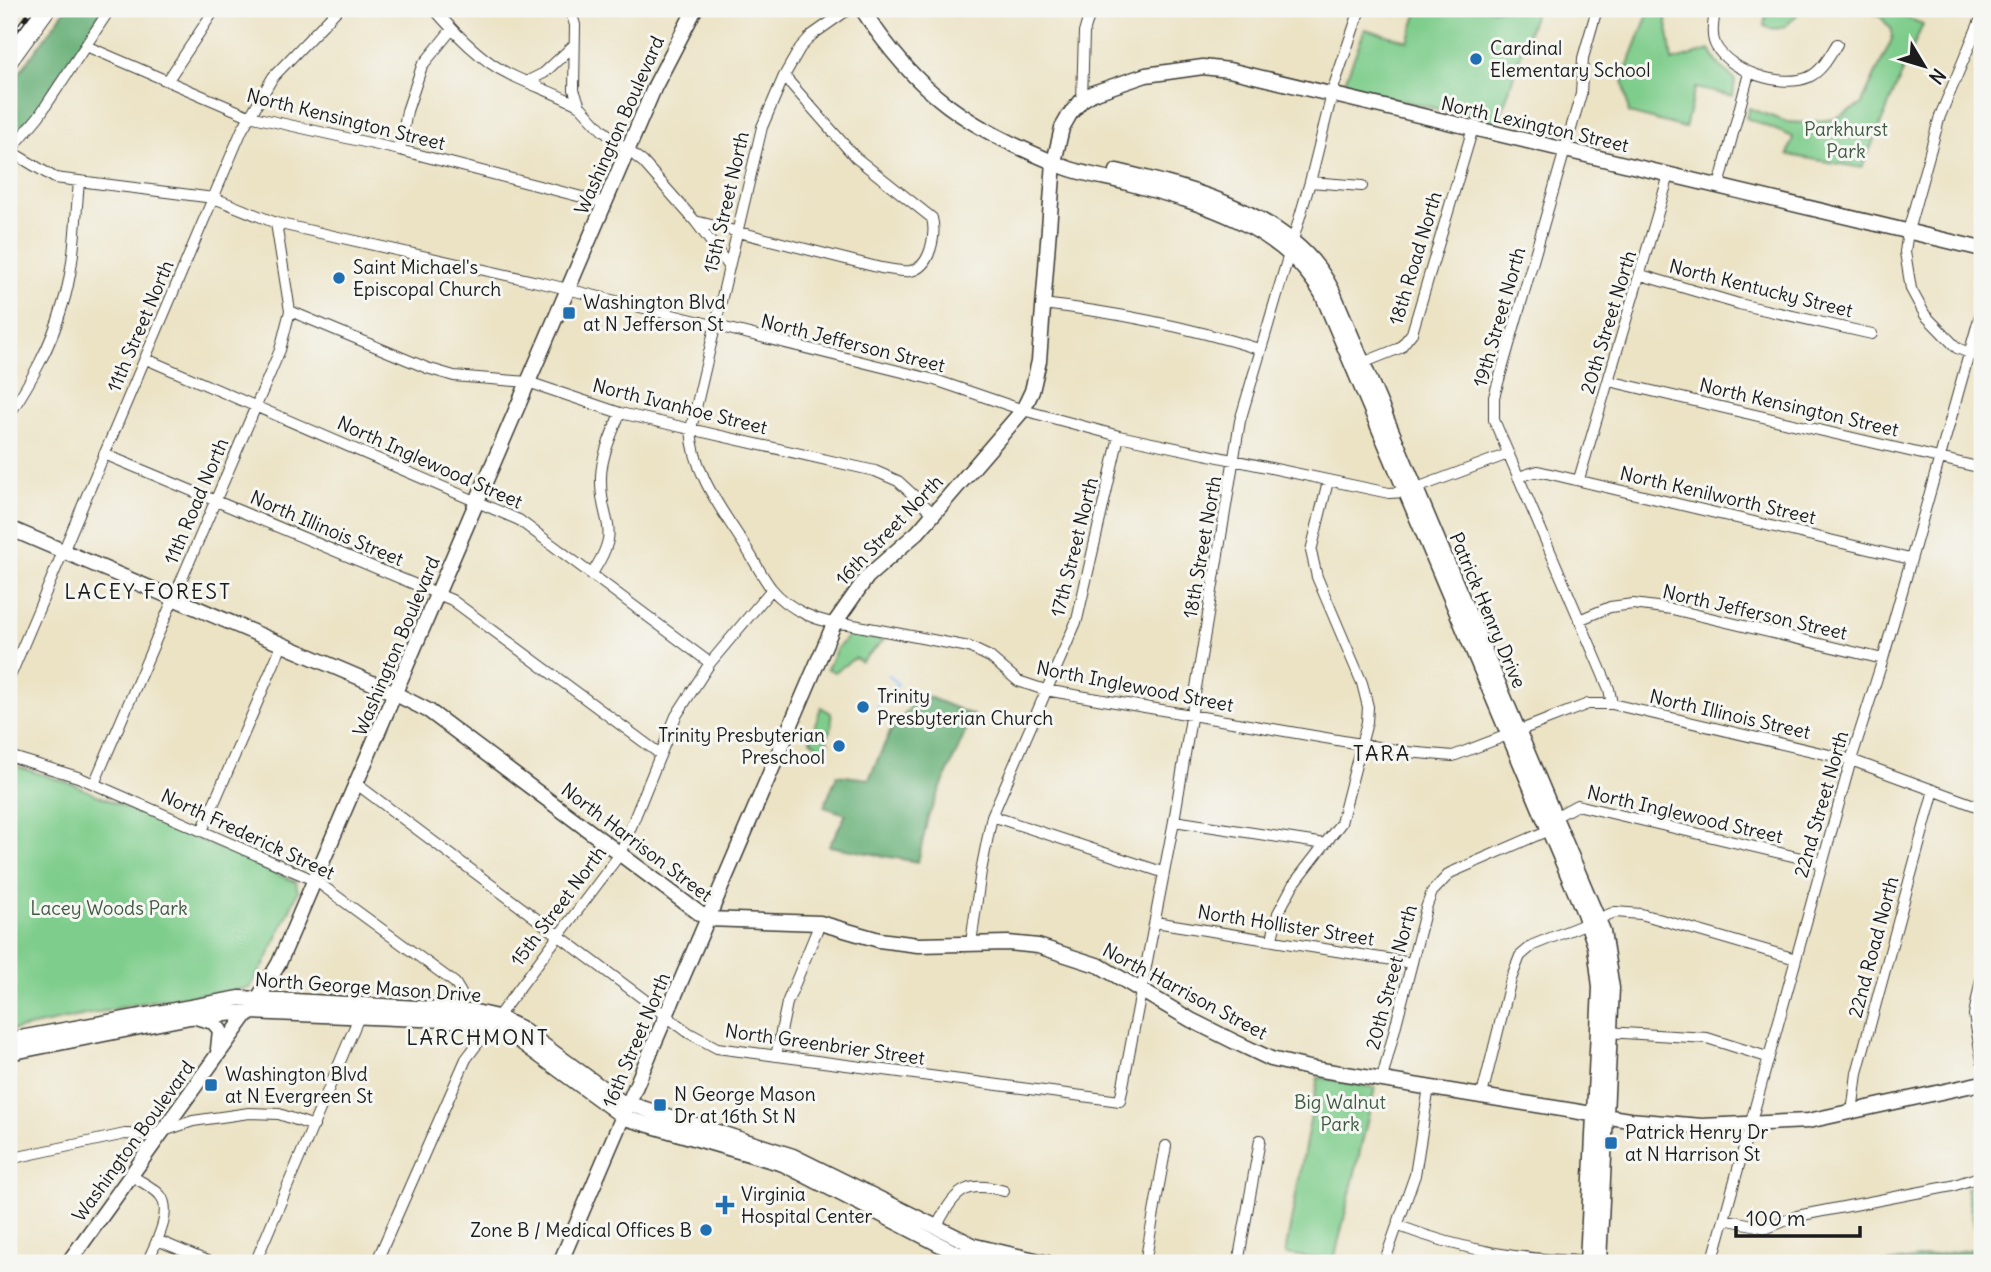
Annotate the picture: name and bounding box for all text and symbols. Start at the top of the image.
street label: Washington Boulevard [569,32,669,218]
north arrow [1890,32,1960,102]
place label: Cardinal Elementary School [1490,36,1651,82]
marker: Cardinal Elementary School [1468,51,1484,67]
text: N [1924,64,1951,89]
street label: North Kensington Street [244,83,448,155]
street label: North Lexington Street [1439,91,1631,157]
park label: Parkhurst Park [1804,117,1888,163]
street label: 15th Street North [698,129,754,275]
street label: 18th Road North [1383,188,1447,328]
street label: 19th Street North [1468,244,1530,390]
street label: 20th Street North [1575,247,1641,397]
street label: North Kentucky Street [1667,254,1855,322]
place label: Saint Michael's Episcopal Church [353,255,501,301]
street label: 11th Street North [101,256,179,396]
marker: Saint Michael's Episcopal Church [331,270,347,286]
place label: Washington Blvd at N Jefferson St [583,290,726,336]
marker: Washington Blvd at N Jefferson St [561,305,577,321]
street label: North Jefferson Street [759,309,947,377]
street label: North Kensington Street [1697,372,1901,442]
street label: North Ivanhoe Street [590,373,770,439]
street label: North Inglewood Street [334,410,526,514]
street label: 11th Road North [159,434,233,568]
street label: North Kenilworth Street [1618,461,1818,529]
street label: 16th Street North [830,470,948,590]
street label: 18th Street North [1178,474,1226,620]
street label: 17th Street North [1045,475,1103,619]
street label: North Illinois Street [247,485,407,571]
street label: Patrick Henry Drive [1444,529,1532,691]
street label: Washington Boulevard [347,552,445,740]
district label: LACEY FOREST [64,578,232,605]
street label: North Jefferson Street [1660,579,1850,645]
street label: North Inglewood Street [1034,655,1236,717]
place label: Trinity Presbyterian Church [877,684,1053,730]
street label: North Illinois Street [1647,684,1813,744]
marker: Trinity Presbyterian Church [855,699,871,715]
place label: Trinity Presbyterian Preschool [658,723,825,769]
street label: 22nd Street North [1789,728,1853,880]
marker: Trinity Presbyterian Preschool [831,738,847,754]
district label: TARA [1353,740,1411,767]
street label: North Harrison Street [557,777,717,907]
street label: North Inglewood Street [1585,780,1785,848]
street label: North Frederick Street [157,783,339,885]
street label: 15th Street North [505,841,611,971]
street label: 22nd Road North [1843,874,1903,1020]
park label: Lacey Woods Park [30,896,188,920]
street label: North Hollister Street [1196,899,1376,951]
street label: 20th Street North [1360,902,1422,1052]
street label: North Harrison Street [1099,937,1271,1045]
street label: North George Mason Drive [254,967,482,1007]
street label: 16th Street North [597,969,675,1111]
street label: North Greenbrier Street [724,1018,926,1070]
district label: LARCHMONT [406,1024,550,1051]
street label: Washington Boulevard [67,1056,199,1226]
place label: Washington Blvd at N Evergreen St [225,1062,373,1108]
marker: Washington Blvd at N Evergreen St [203,1077,219,1093]
place label: N George Mason Dr at 16th St N [674,1082,816,1128]
park label: Big Walnut Park [1294,1090,1386,1136]
marker: N George Mason Dr at 16th St N [652,1097,668,1113]
place label: Patrick Henry Dr at N Harrison St [1625,1120,1768,1166]
marker: Patrick Henry Dr at N Harrison St [1603,1135,1619,1151]
place label: Virginia Hospital Center [741,1182,873,1228]
marker: Virginia Hospital Center [715,1195,735,1215]
scale bar [1736,1195,1860,1239]
text: 100 m [1746,1205,1805,1232]
place label: Zone B / Medical Offices B [470,1218,692,1242]
marker: Zone B / Medical Offices B [698,1222,714,1238]

